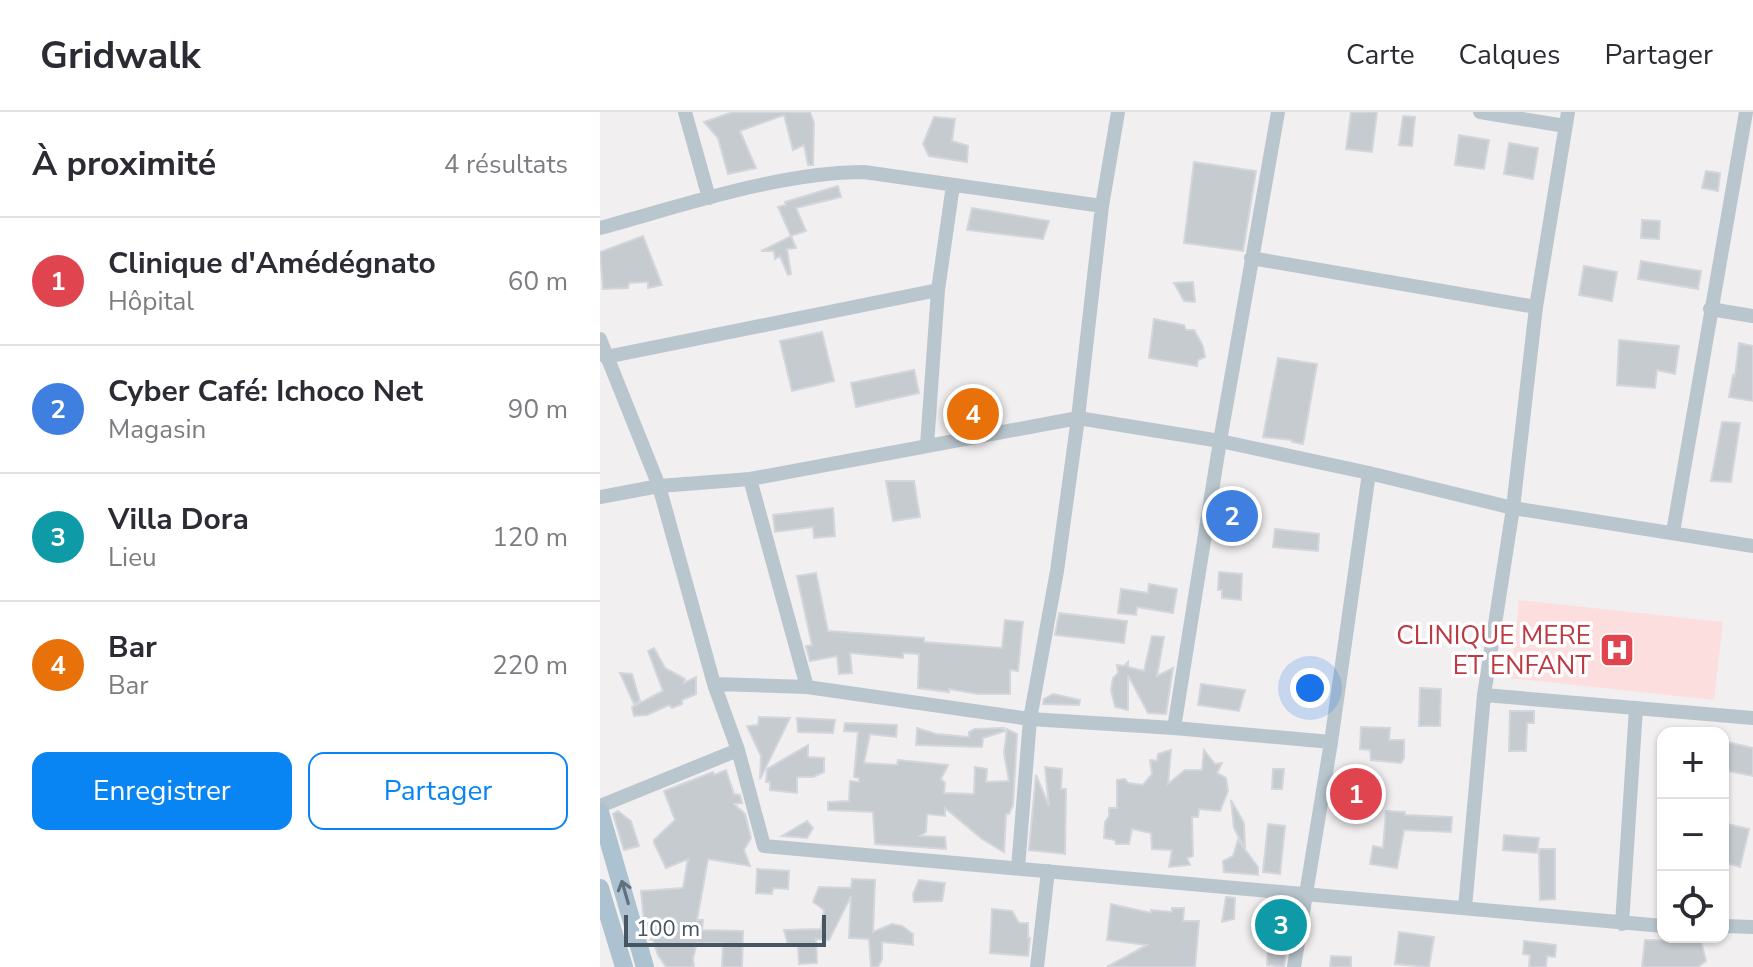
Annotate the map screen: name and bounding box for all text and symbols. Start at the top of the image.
text: Gridwalk [40,30,201,81]
text: Carte [1346,36,1415,74]
text: Calques [1459,36,1560,74]
text: Partager [1604,36,1713,74]
text: À proximité [32,141,216,187]
text: 4 résultats [444,147,568,182]
text: Clinique d'Amédégnato [108,243,436,284]
text: 1 [50,264,66,299]
text: 60 m [508,264,568,299]
text: Hôpital [108,284,194,319]
text: Cyber Café: Ichoco Net [108,371,423,412]
pin: 4 [947,384,999,444]
text: 2 [50,392,66,427]
text: 90 m [508,392,568,427]
text: Magasin [108,412,206,447]
pin: 2 [1206,486,1258,546]
text: Villa Dora [108,499,249,540]
text: 3 [50,520,66,555]
text: 120 m [492,520,568,555]
text: Lieu [108,540,157,575]
place label: CLINIQUE MERE ET ENFANT [1396,618,1591,683]
text: Bar [108,627,157,668]
hospital icon: CLINIQUE MERE ET ENFANT [1598,631,1636,669]
text: 4 [50,648,66,683]
text: 220 m [492,648,568,683]
text: Bar [108,668,149,703]
your location [1290,668,1330,708]
map controls [1657,727,1729,943]
button: + [1657,727,1729,799]
button: Enregistrer [32,752,292,830]
button: Partager [308,752,568,830]
pin: 1 [1330,764,1382,824]
button: − [1657,799,1729,871]
button: locate [1657,871,1729,943]
one-way arrow [616,879,631,905]
pin: 3 [1255,895,1307,955]
scale bar [624,911,826,947]
text: 100 m [636,914,700,944]

